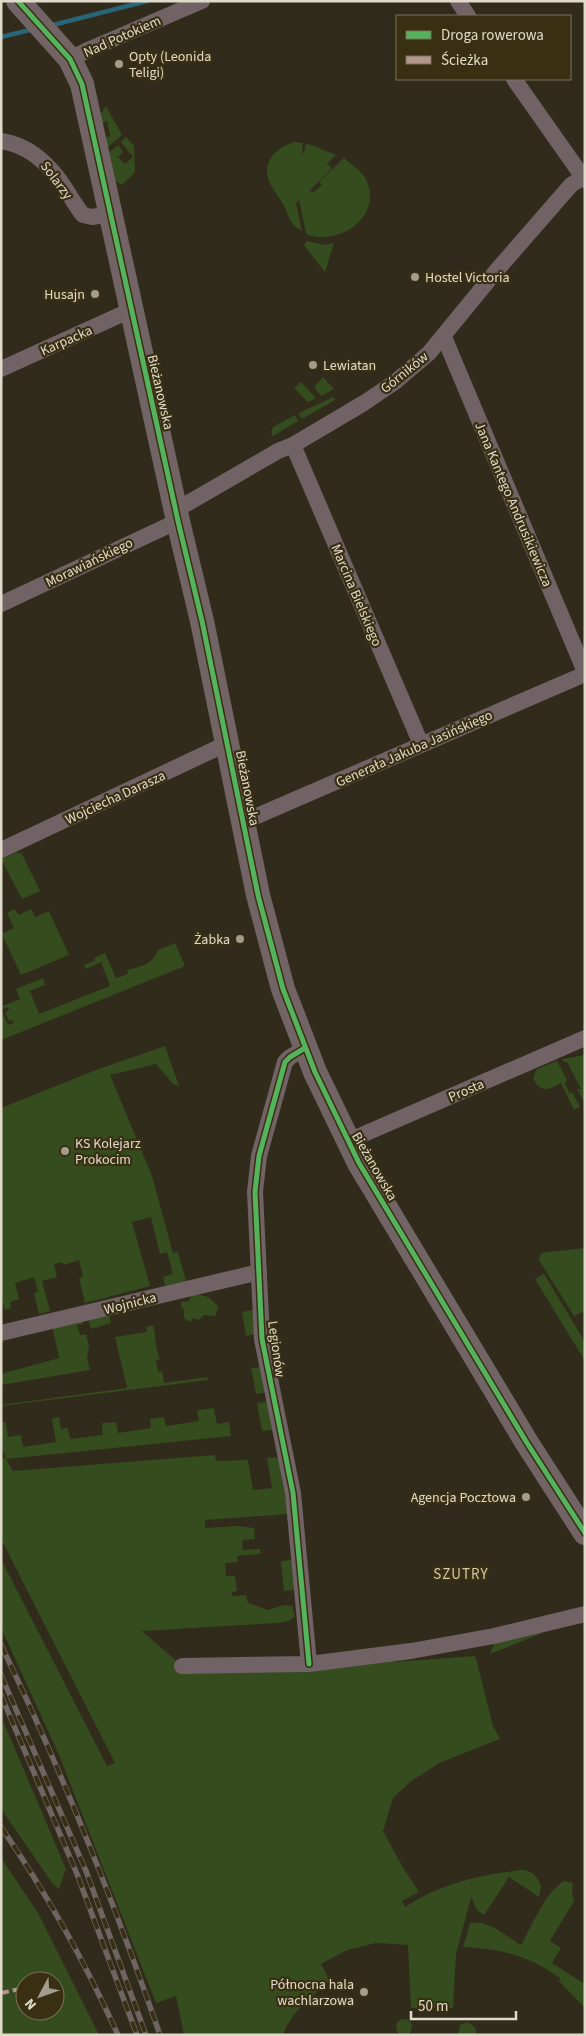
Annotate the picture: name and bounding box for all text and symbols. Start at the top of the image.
street label: Nad Potokiem [81,11,164,63]
legend [396,15,571,80]
text: Droga rowerowa [441,25,544,46]
place label: Opty (Leonida Teligi) [129,47,211,83]
text: Ścieżka [441,50,488,71]
marker: Opty (Leonida Teligi) [113,58,125,70]
street label: Solarzy [35,157,77,204]
place label: Hostel Victoria [425,268,510,288]
marker: Hostel Victoria [409,271,421,283]
place label: Husajn [44,285,85,305]
marker: Husajn [89,288,101,300]
street label: Karpacka [37,321,96,361]
street label: Górników [376,347,433,398]
street label: Bieżanowska [142,353,178,432]
place label: Lewiatan [323,356,376,376]
marker: Lewiatan [307,359,319,371]
street label: Jana Kantego Andrusikiewicza [469,419,557,590]
street label: Morawiańskiego [42,533,137,593]
street label: Marcina Bielskiego [326,541,387,649]
street label: Generała Jakuba Jasińskiego [333,705,496,793]
street label: Bieżanowska [230,749,264,828]
street label: Wojciecha Darasza [62,766,169,830]
place label: Żabka [194,930,230,950]
marker: Żabka [234,933,246,945]
street label: Prosta [445,1074,487,1107]
street label: Bieżanowska [346,1128,402,1205]
place label: KS Kolejarz Prokocim [75,1134,141,1170]
marker: KS Kolejarz Prokocim [59,1145,71,1157]
street label: Wojnicka [102,1288,159,1320]
street label: Legionów [262,1320,290,1379]
place label: Agencja Pocztowa [411,1488,516,1508]
marker: Agencja Pocztowa [520,1491,532,1503]
district label: SZUTRY [433,1564,489,1585]
north arrow [15,1971,65,2021]
place label: Północna hala wachlarzowa [270,1975,354,2011]
marker: Północna hala wachlarzowa [358,1986,370,1998]
scale bar [411,1988,516,2020]
text: N [20,1994,42,2014]
text: 50 m [418,1996,448,2017]

